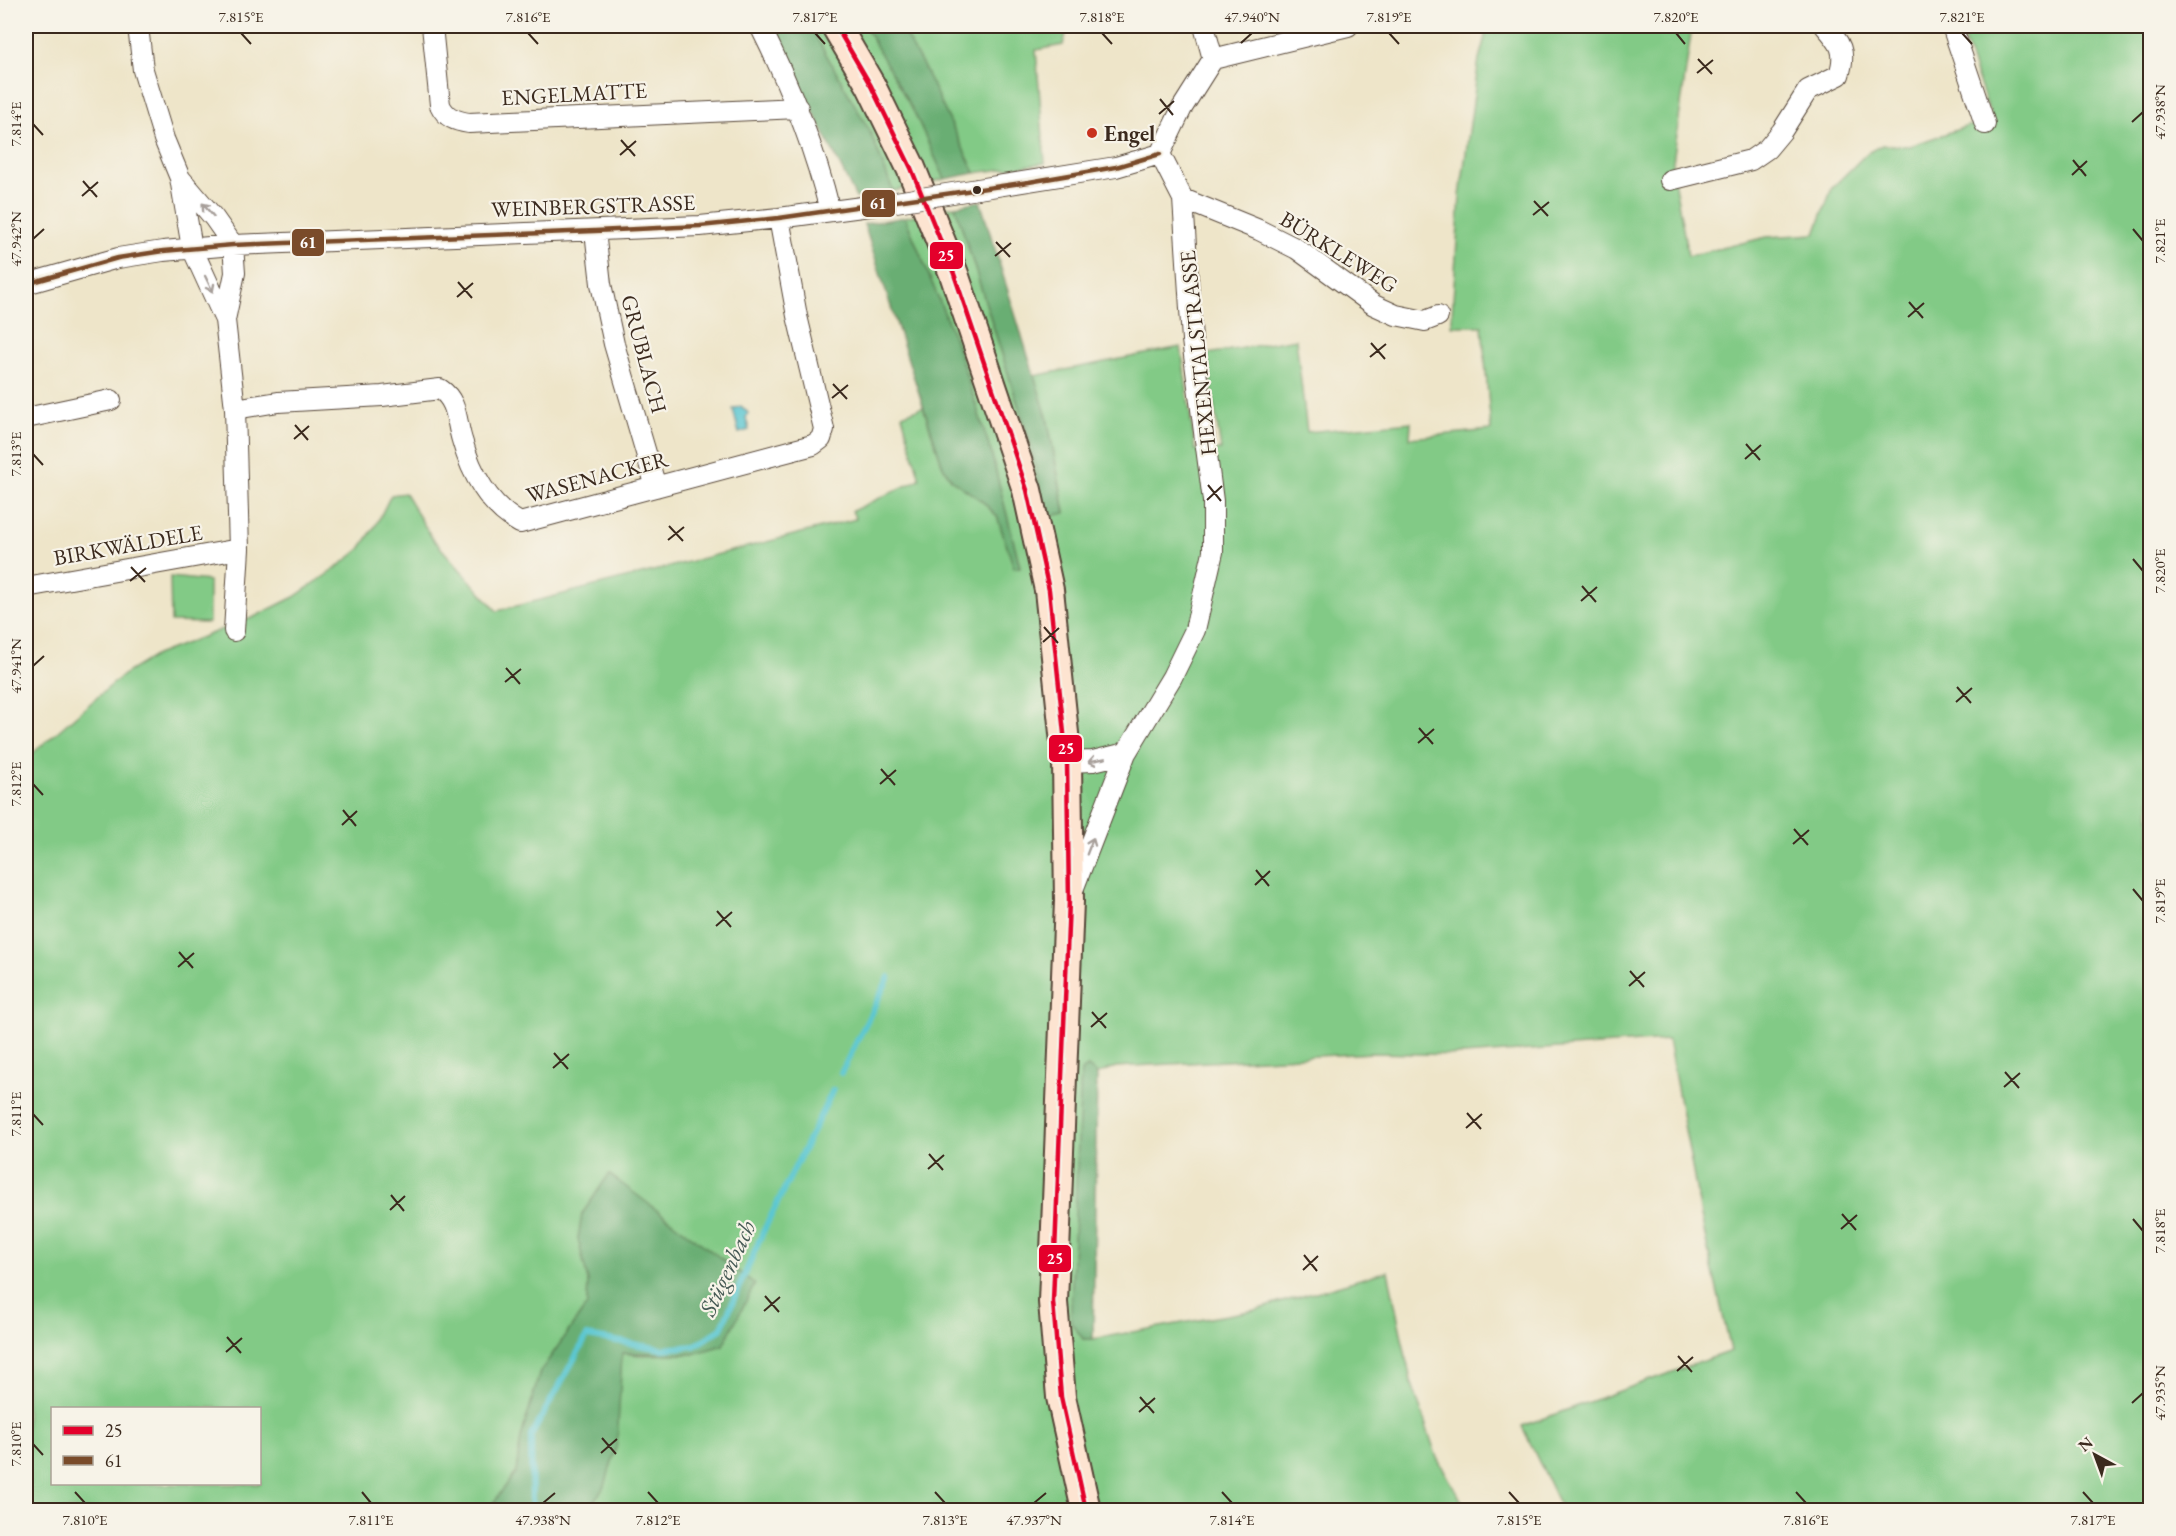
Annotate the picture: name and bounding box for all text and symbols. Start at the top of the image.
text: 7.815°E [218,7,264,26]
text: 7.816°E [505,7,551,26]
text: 7.817°E [792,7,838,26]
text: 7.818°E [1079,7,1125,26]
text: 47.940°N [1224,7,1280,26]
text: 7.819°E [1366,7,1412,26]
text: 7.820°E [1653,7,1699,26]
text: 7.821°E [1939,7,1985,26]
street label: ENGELMATTE [500,76,648,112]
text: 47.938°N [2150,84,2169,140]
text: 7.814°E [6,101,25,147]
place label: Engel [1104,119,1155,148]
marker: Engel [1085,126,1099,140]
unlabelled marker [971,184,983,196]
street label: WEINBERGSTRASSE [490,188,696,224]
line badge: 61 [861,189,896,218]
text: 61 [870,193,886,214]
one-way arrow [201,203,215,218]
street label: BÜRKLEWEG [1275,204,1403,300]
text: 47.942°N [6,211,25,267]
text: 7.821°E [2150,218,2169,264]
line badge: 61 [291,228,325,257]
text: 61 [300,232,316,253]
line badge: 25 [929,241,964,270]
text: 25 [938,245,954,266]
street label: HEXENTALSTRASSE [1173,249,1223,457]
one-way arrow [204,275,216,293]
street label: GRUBLACH [614,291,674,417]
text: 7.813°E [6,431,25,477]
street label: WASENACKER [523,444,671,510]
street label: BIRKWÄLDELE [51,518,205,572]
text: 7.820°E [2150,548,2169,594]
text: 47.941°N [6,638,25,694]
line badge: 25 [1048,734,1083,763]
text: 25 [1058,738,1074,759]
one-way arrow [1088,754,1107,765]
text: 7.812°E [6,761,25,807]
one-way arrow [1085,838,1096,856]
text: 7.819°E [2150,878,2169,924]
text: 7.811°E [6,1091,25,1137]
text: 7.818°E [2150,1208,2169,1254]
water label: Stügenbach [691,1215,763,1322]
line badge: 25 [1038,1244,1072,1273]
text: 25 [1047,1248,1063,1269]
text: 47.935°N [2150,1365,2169,1421]
legend [51,1407,261,1485]
text: 25 [105,1419,122,1442]
text: 7.810°E [6,1421,25,1467]
north arrow [2065,1425,2125,1485]
text: N [2074,1432,2097,1456]
text: 61 [105,1449,122,1472]
text: 7.810°E [62,1510,108,1529]
text: 7.811°E [348,1510,394,1529]
text: 47.938°N [515,1510,571,1529]
text: 7.812°E [635,1510,681,1529]
text: 7.813°E [922,1510,968,1529]
text: 47.937°N [1006,1510,1062,1529]
text: 7.814°E [1209,1510,1255,1529]
text: 7.815°E [1496,1510,1542,1529]
text: 7.816°E [1783,1510,1829,1529]
text: 7.817°E [2070,1510,2116,1529]

